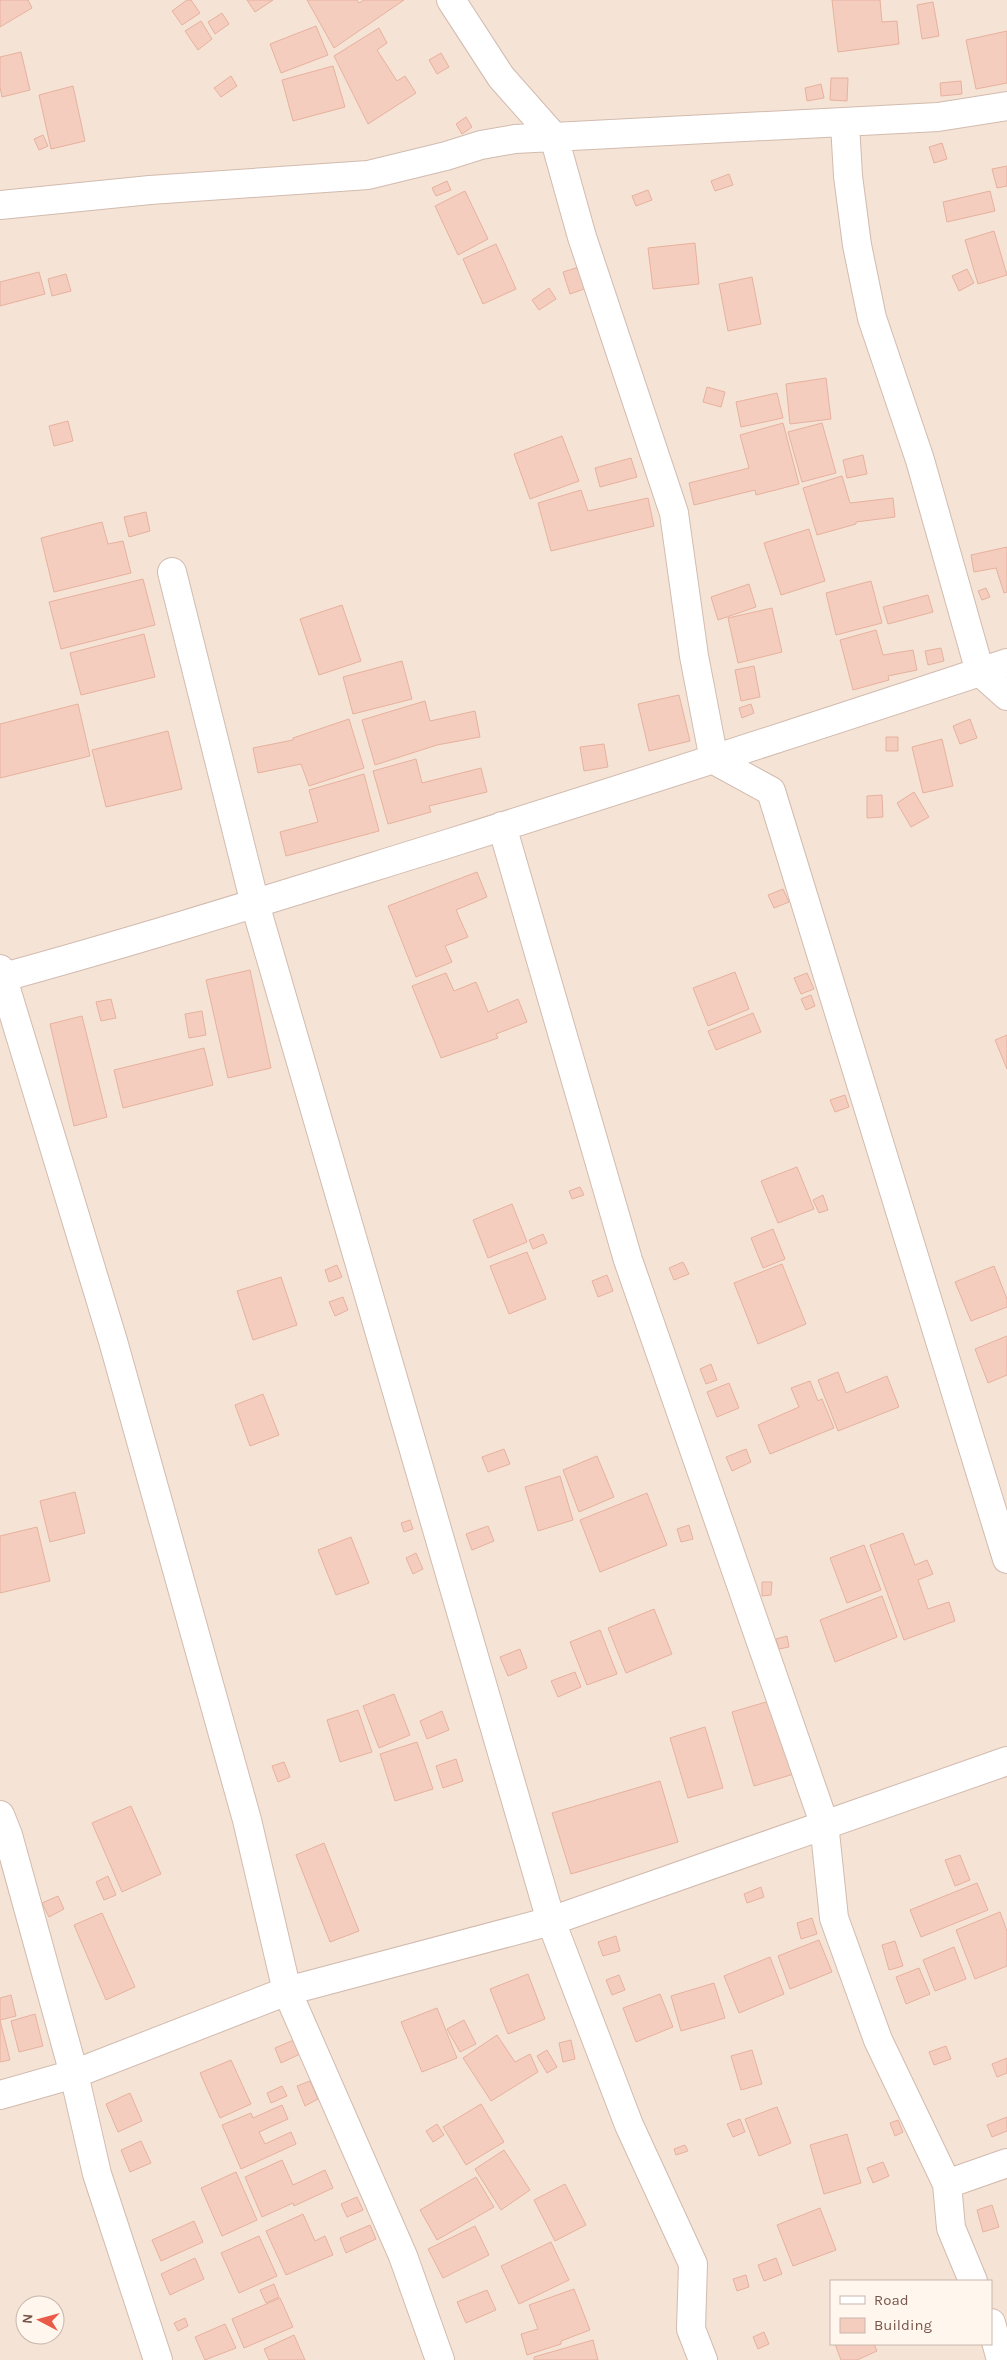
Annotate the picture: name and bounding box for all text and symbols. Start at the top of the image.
legend [830,2280,992,2345]
text: Road [874,2291,909,2309]
north arrow [15,2295,65,2345]
text: N [19,2313,37,2325]
text: Building [874,2316,932,2334]

